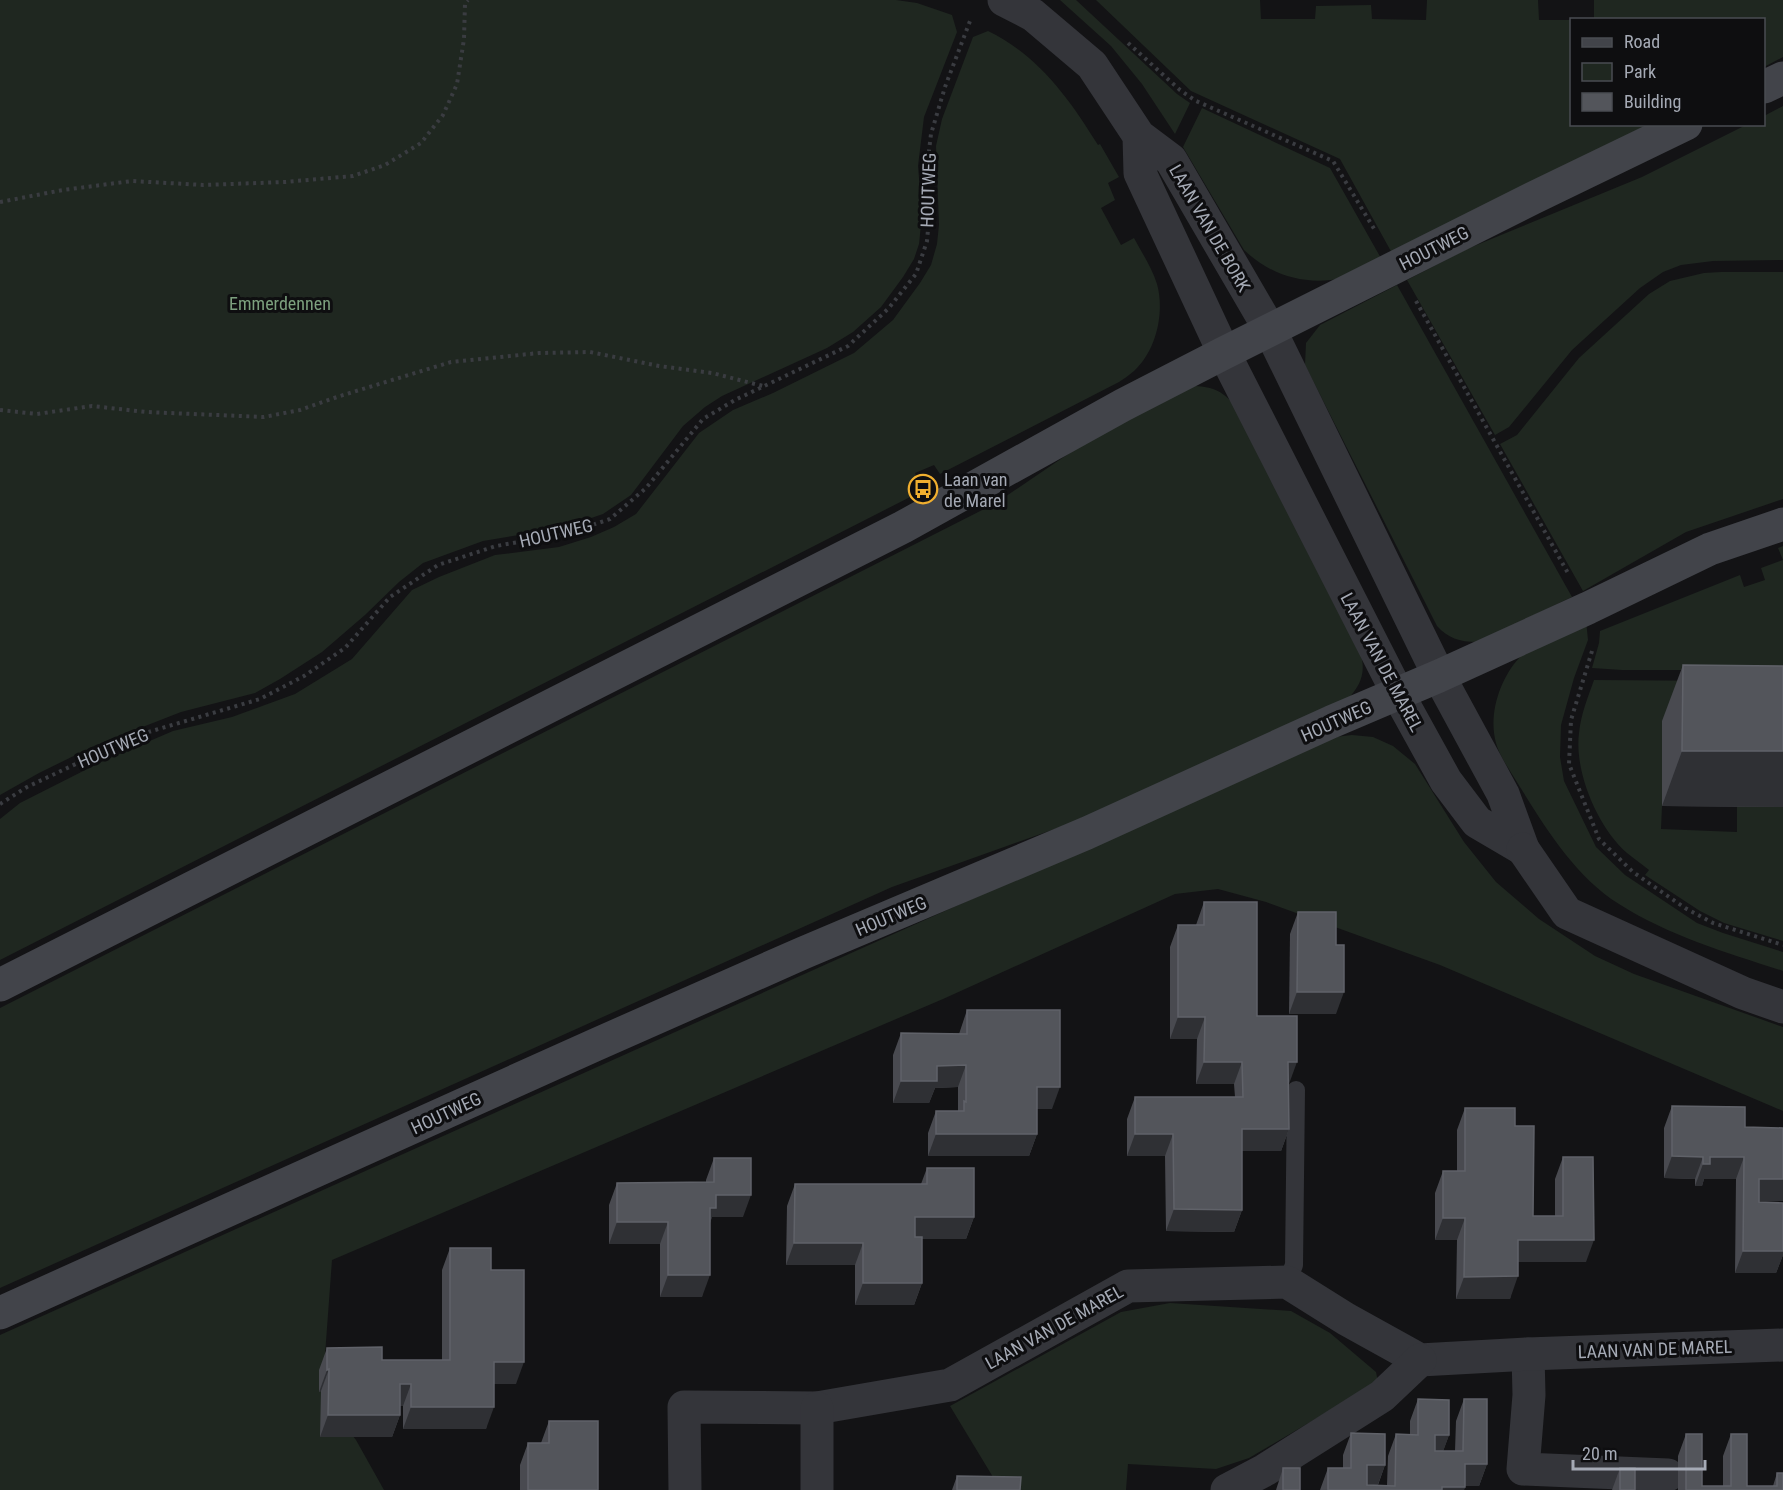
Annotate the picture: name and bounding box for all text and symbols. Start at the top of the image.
legend [1570,18,1765,126]
text: Road [1624,31,1660,52]
text: Park [1624,61,1656,82]
text: Building [1624,91,1681,112]
street label: HOUTWEG [916,152,940,228]
street label: LAAN VAN DE BORK [1165,161,1255,295]
street label: HOUTWEG [1396,222,1472,274]
park label: Emmerdennen [229,293,331,314]
place label: Laan van de Marel [944,469,1008,511]
bus stop icon: Laan van de Marel [907,473,939,505]
street label: HOUTWEG [517,514,595,552]
street label: LAAN VAN DE MAREL [1336,589,1428,735]
street label: HOUTWEG [1298,696,1374,746]
street label: HOUTWEG [74,724,152,772]
street label: HOUTWEG [852,892,930,940]
street label: HOUTWEG [408,1088,484,1138]
street label: LAAN VAN DE MAREL [981,1280,1127,1374]
street label: LAAN VAN DE MAREL [1577,1336,1733,1362]
scale bar [1573,1433,1705,1471]
text: 20 m [1582,1443,1617,1464]

